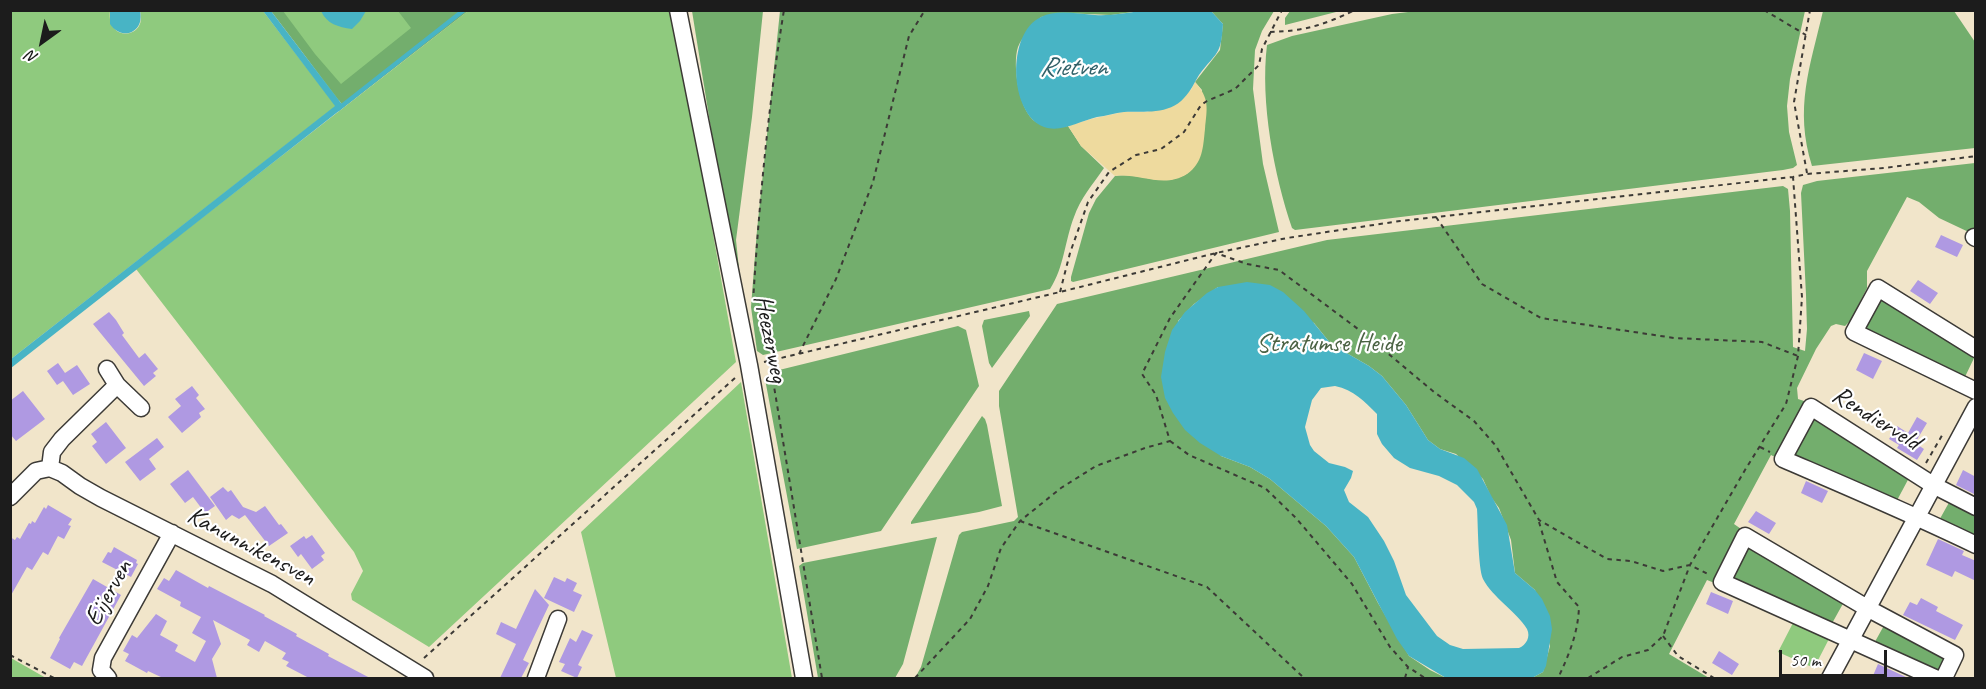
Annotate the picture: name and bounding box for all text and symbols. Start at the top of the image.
north arrow [12,12,72,72]
text: N [23,46,42,68]
water label: Rietven [1039,52,1107,84]
street label: Heezerweg [746,293,794,385]
park label: Stratumse Heide [1256,328,1402,360]
street label: Rendierveld [1826,380,1926,458]
street label: Kanunnikensven [182,500,320,594]
street label: Eijerven [78,555,140,631]
scale bar [1782,638,1890,676]
text: 50 m [1790,649,1821,671]

